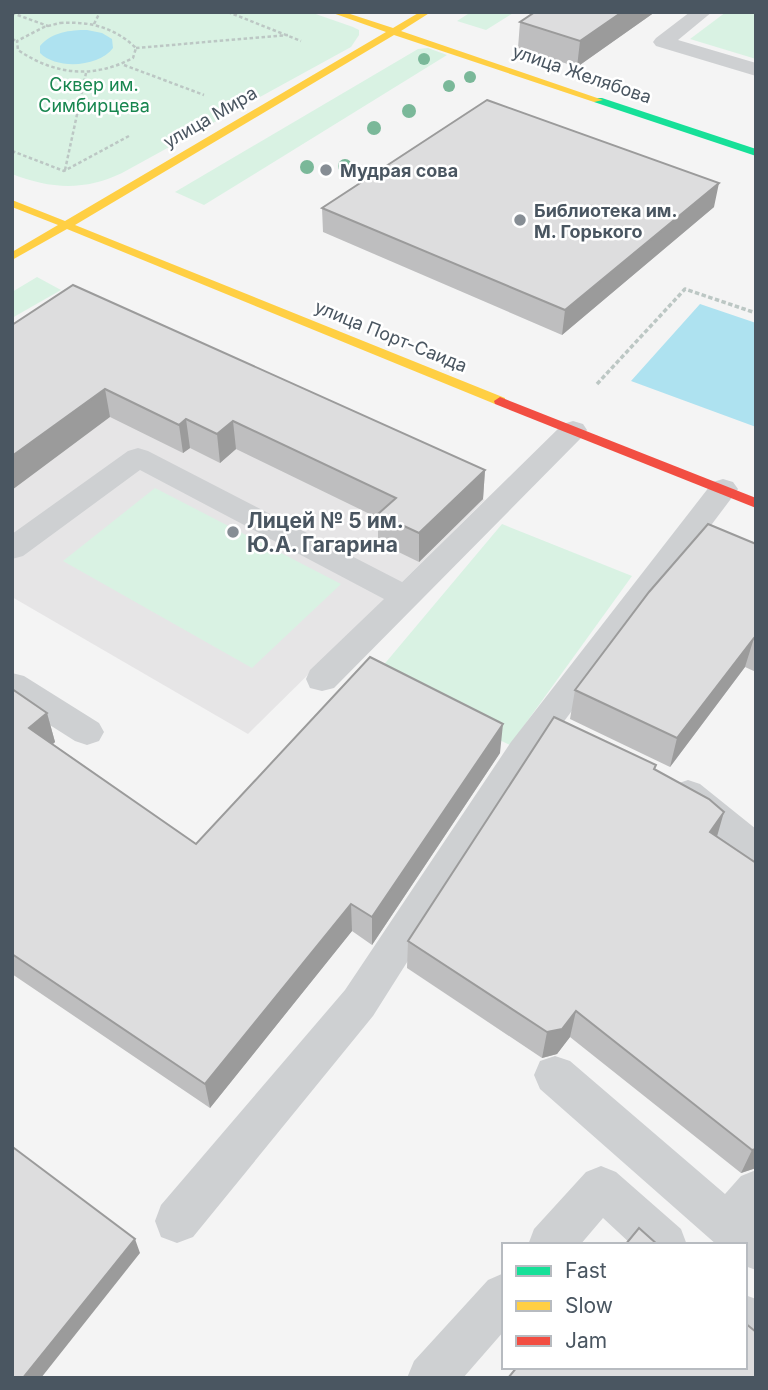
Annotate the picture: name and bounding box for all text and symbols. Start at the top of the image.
street label: улица Желябова [510,40,654,108]
park label: Сквер им. Симбирцева [38,74,150,116]
street label: улица Мира [160,82,260,152]
place label: Мудрая сова [340,160,458,181]
marker: Мудрая сова [318,162,334,178]
place label: Библиотека им. М. Горького [534,200,677,242]
marker: Библиотека им. М. Горького [512,212,528,228]
street label: улица Порт-Саида [312,296,470,376]
place label: Лицей № 5 им. Ю.А. Гагарина [247,508,404,557]
marker: Лицей № 5 им. Ю.А. Гагарина [225,524,241,540]
legend [502,1243,747,1369]
text: Fast [565,1258,607,1283]
text: Slow [565,1293,613,1318]
text: Jam [565,1328,607,1353]

